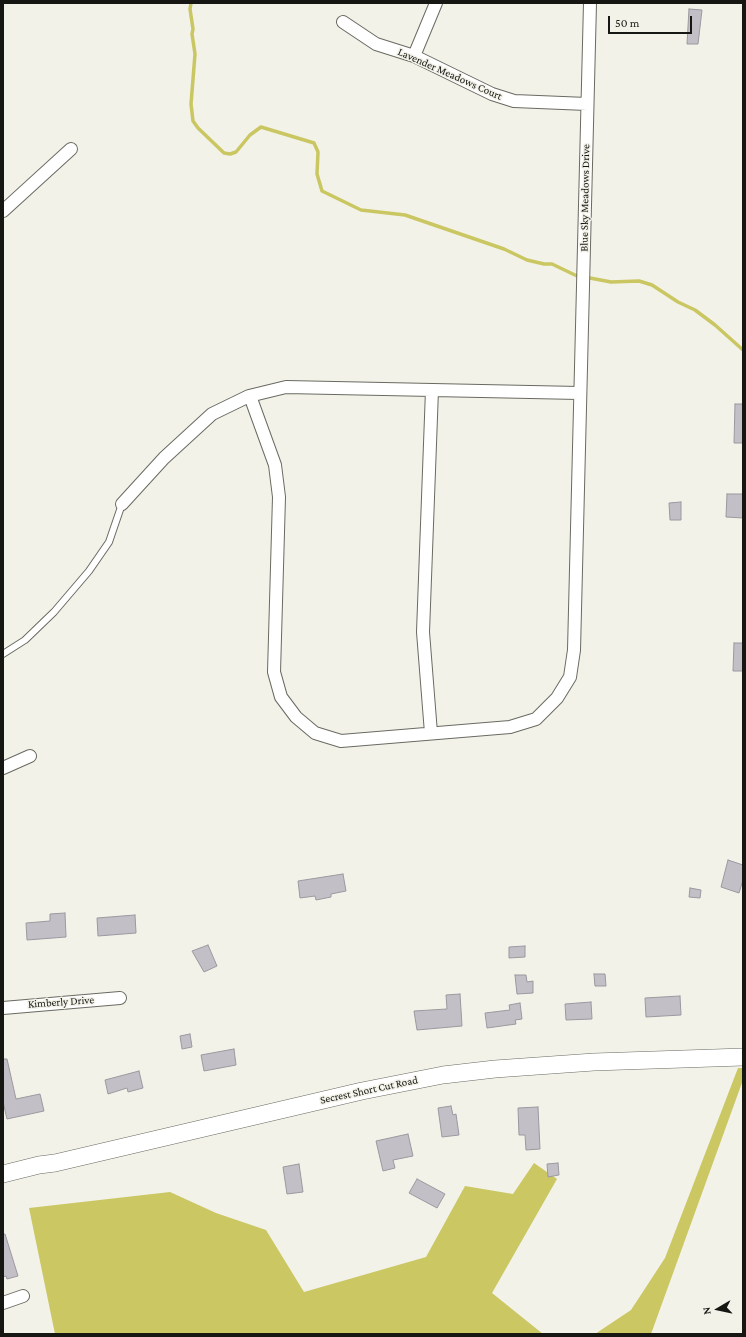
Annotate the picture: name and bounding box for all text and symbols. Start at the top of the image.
scale bar [610,8,694,34]
text: 50 m [615,16,639,30]
street label: Lavender Meadows Court [396,45,504,103]
street label: Blue Sky Meadows Drive [577,144,593,252]
street label: Kimberly Drive [27,993,95,1011]
street label: Secrest Short Cut Road [319,1073,419,1107]
north arrow [698,1289,738,1329]
text: N [700,1306,713,1316]

